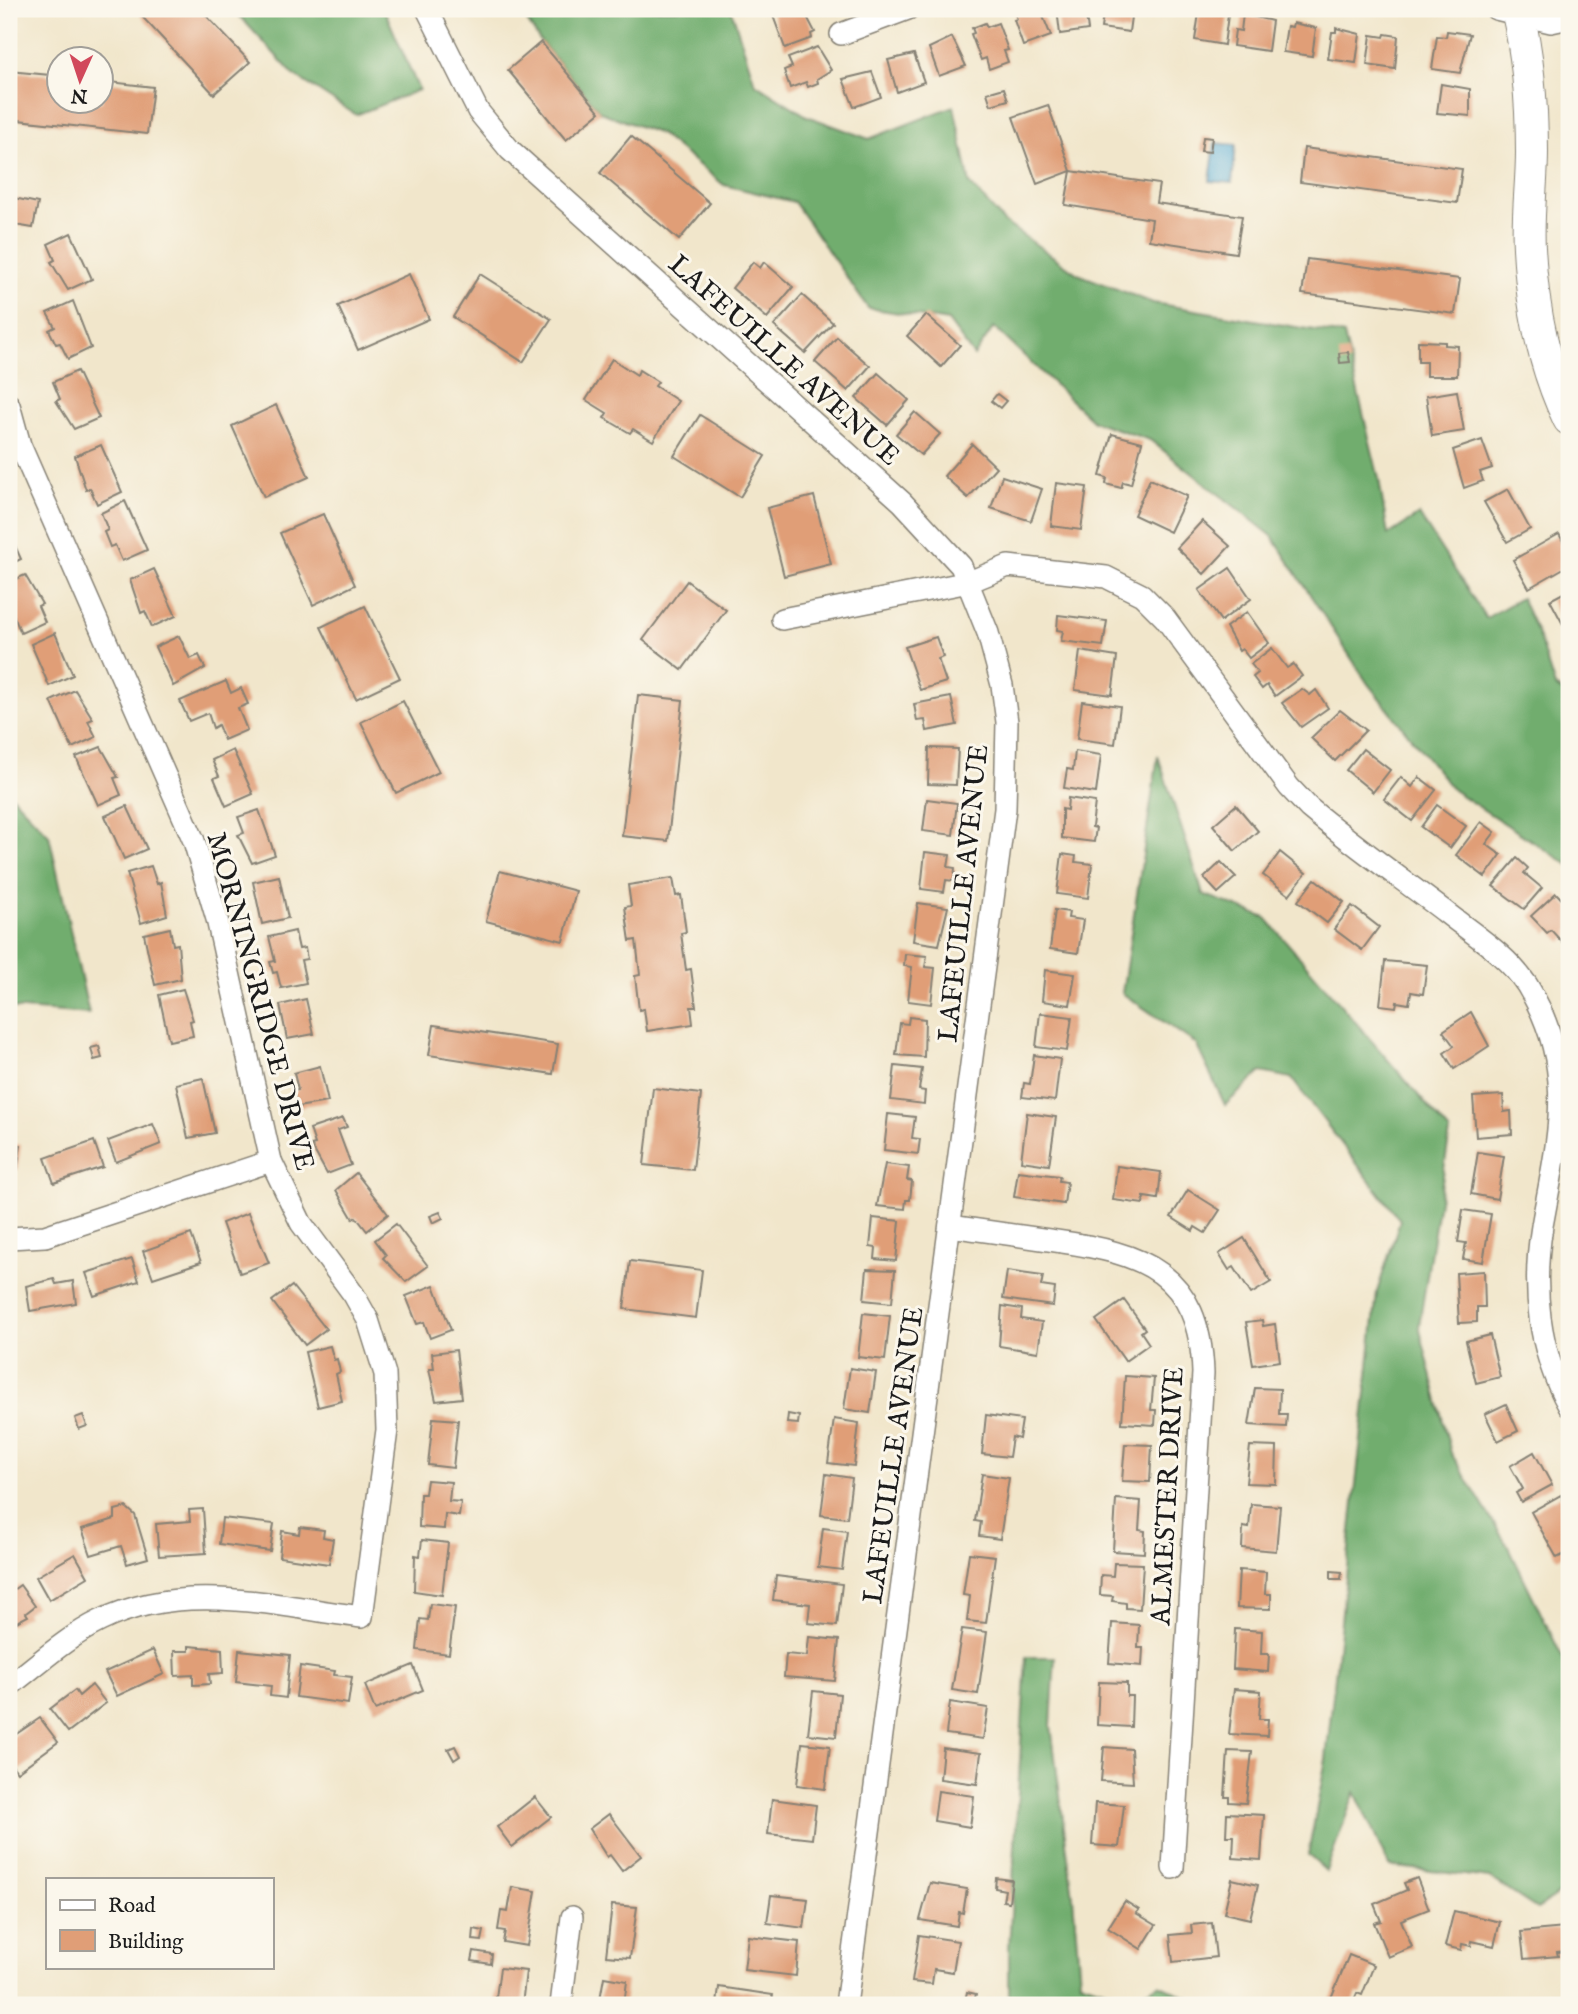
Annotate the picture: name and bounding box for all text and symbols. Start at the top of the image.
north arrow [46,46,116,116]
text: N [70,83,89,107]
street label: LAFEUILLE AVENUE [660,248,906,474]
street label: LAFEUILLE AVENUE [931,743,998,1044]
street label: MORNINGRIDGE DRIVE [198,829,322,1175]
street label: LAFEUILLE AVENUE [856,1305,933,1606]
street label: ALMESTER DRIVE [1144,1366,1193,1627]
legend [46,1878,273,1968]
text: Road [108,1893,156,1920]
text: Building [108,1929,184,1956]

